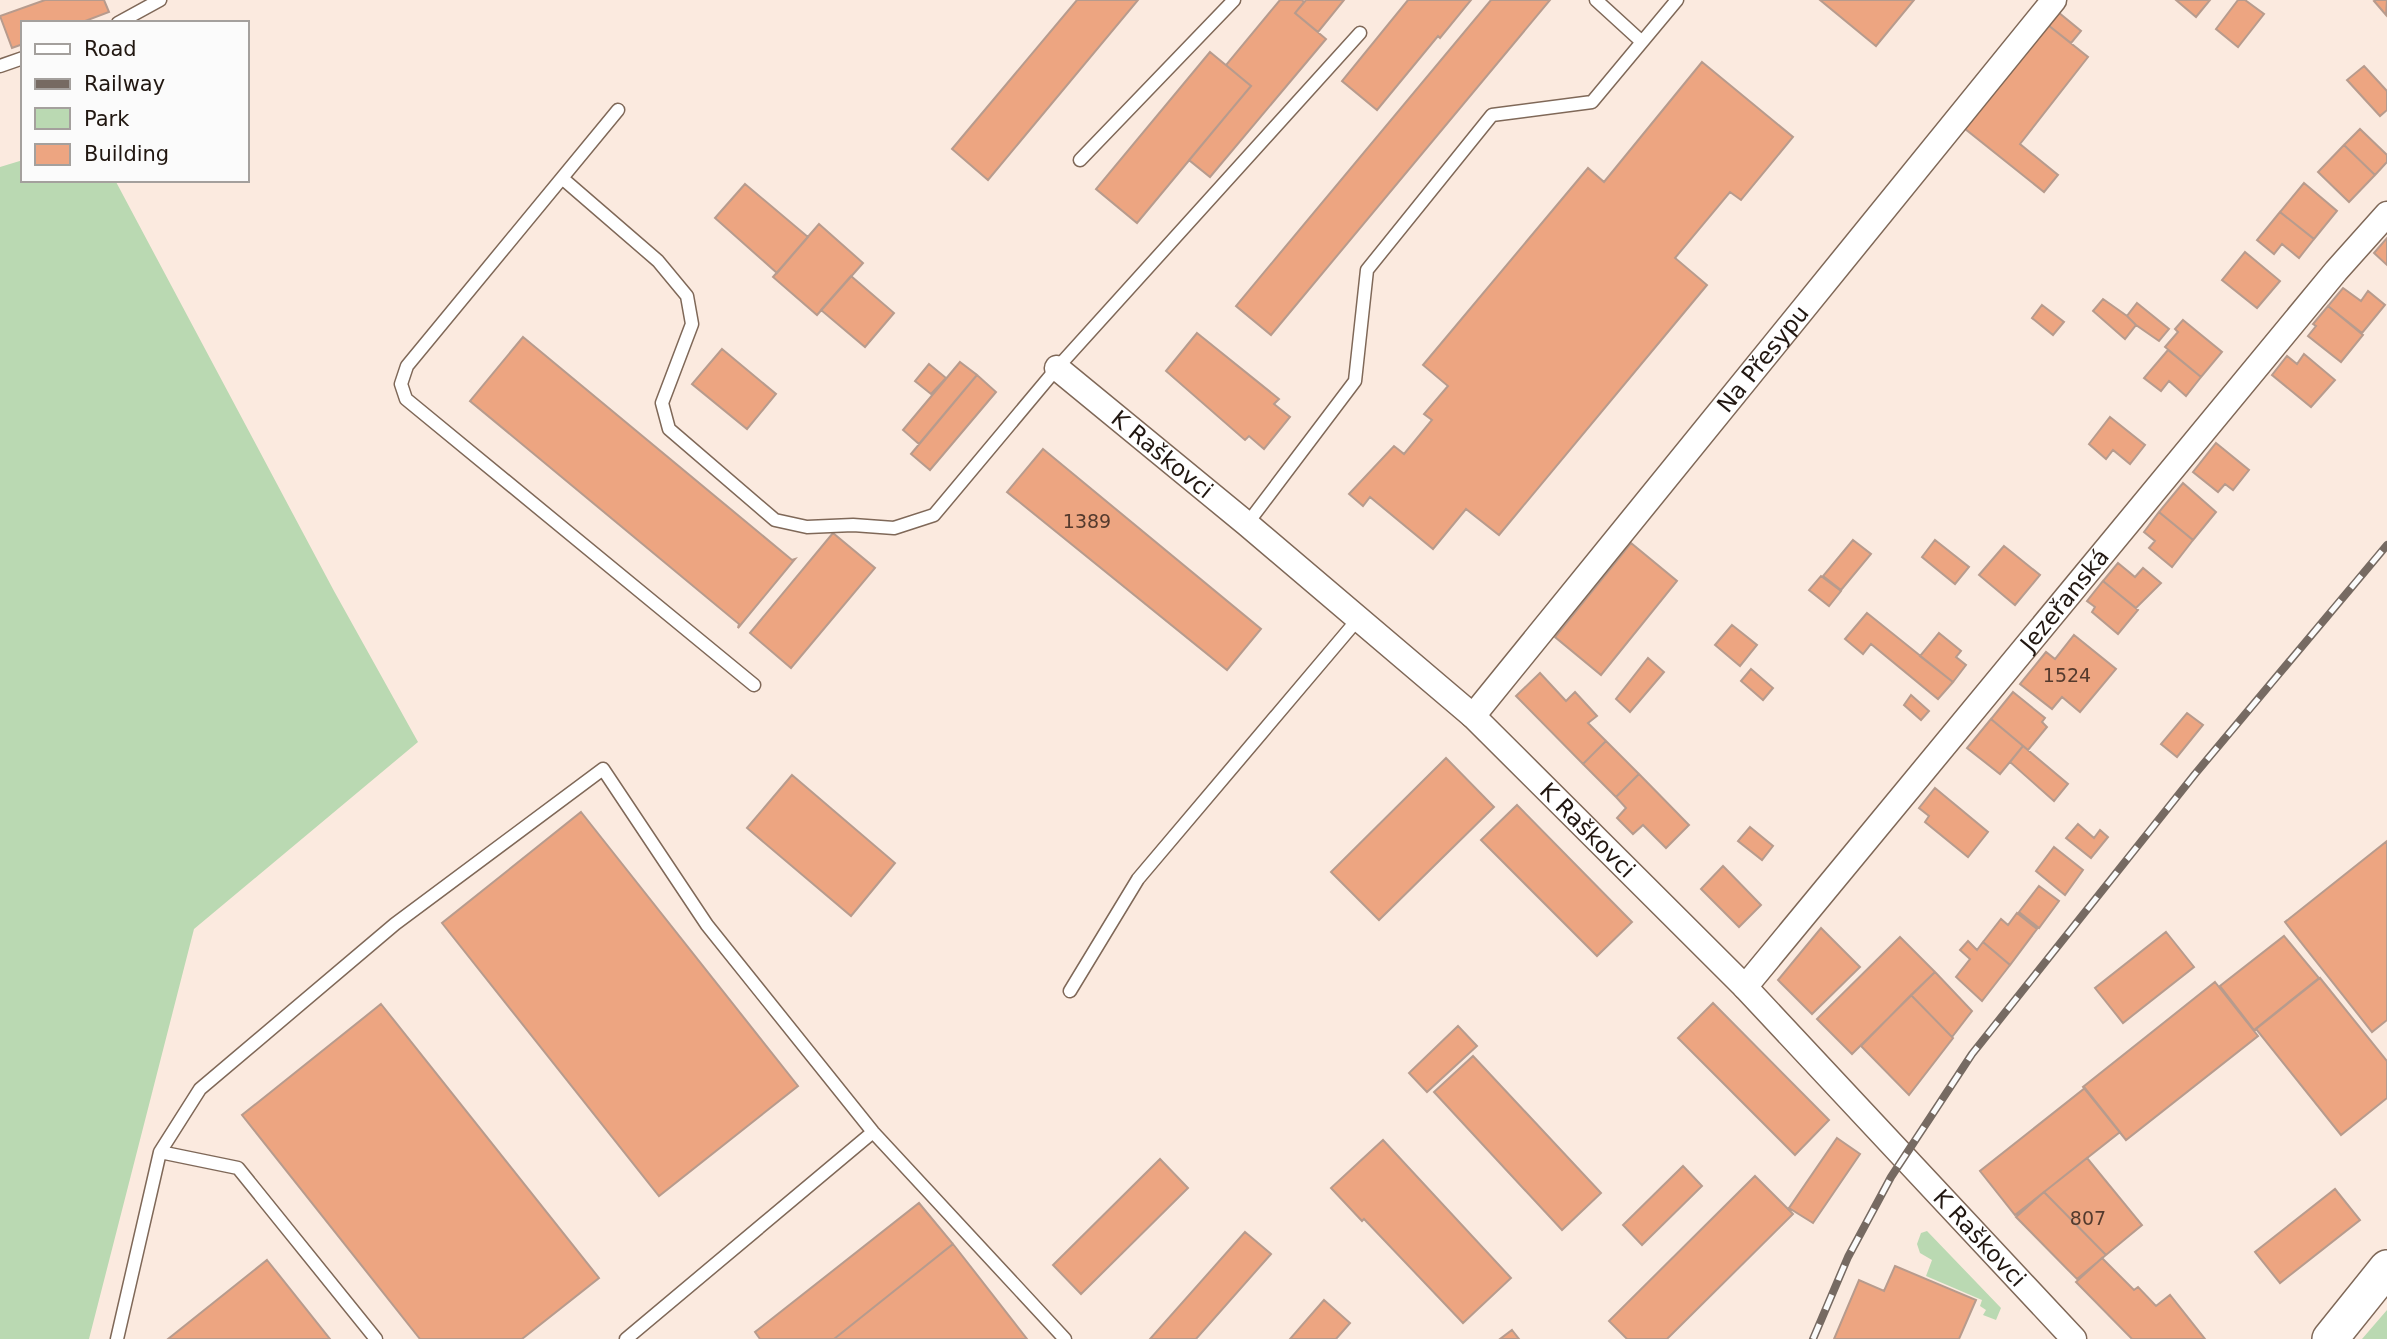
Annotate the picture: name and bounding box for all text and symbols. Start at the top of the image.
legend [21,21,248,182]
text: Road [84,37,137,61]
text: Railway [84,72,165,96]
text: Park [84,107,130,131]
text: Building [84,142,169,166]
street label: Na Přesypu [1712,300,1814,417]
street label: K Raškovci [1106,405,1218,503]
house number: 1389 [1063,510,1111,532]
street label: Jezeřanská [2014,544,2114,658]
house number: 1524 [2043,664,2091,686]
street label: K Raškovci [1535,777,1640,883]
street label: K Raškovci [1928,1184,2031,1292]
house number: 807 [2070,1207,2106,1229]

